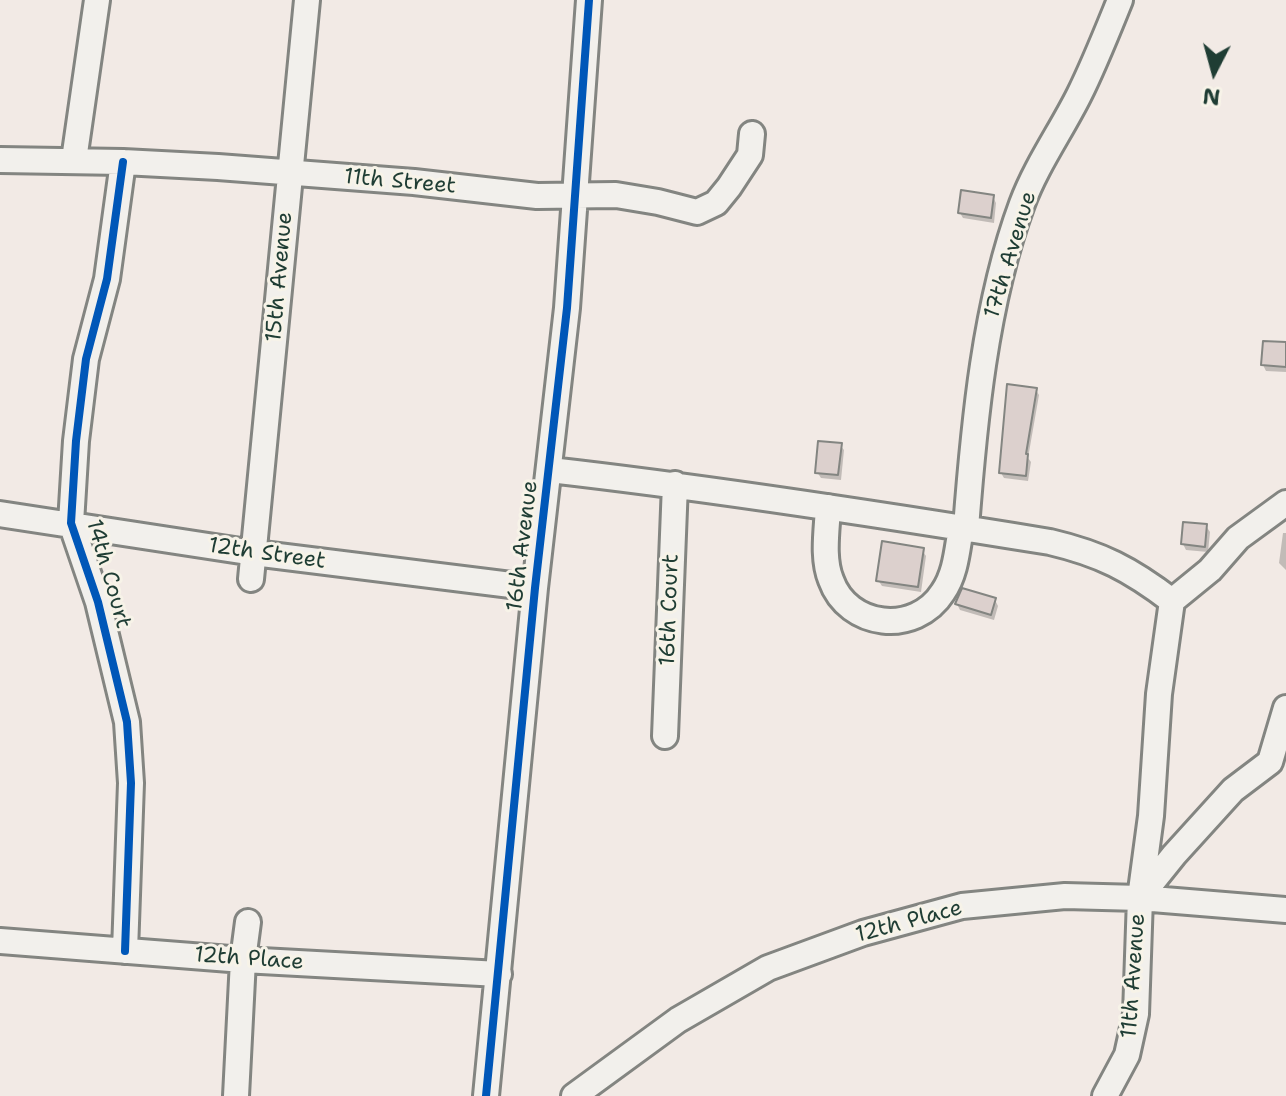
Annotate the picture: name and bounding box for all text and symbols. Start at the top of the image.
north arrow [1174,32,1254,112]
text: N [1201,81,1222,112]
street label: 11th Street [343,164,457,200]
street label: 17th Avenue [979,188,1043,322]
street label: 15th Avenue [261,211,299,343]
street label: 16th Avenue [502,479,544,613]
street label: 14th Court [80,516,136,632]
street label: 12th Street [207,533,327,575]
street label: 16th Court [655,554,685,666]
street label: 12th Place [853,895,965,949]
street label: 11th Avenue [1116,913,1152,1039]
street label: 12th Place [193,942,305,976]

